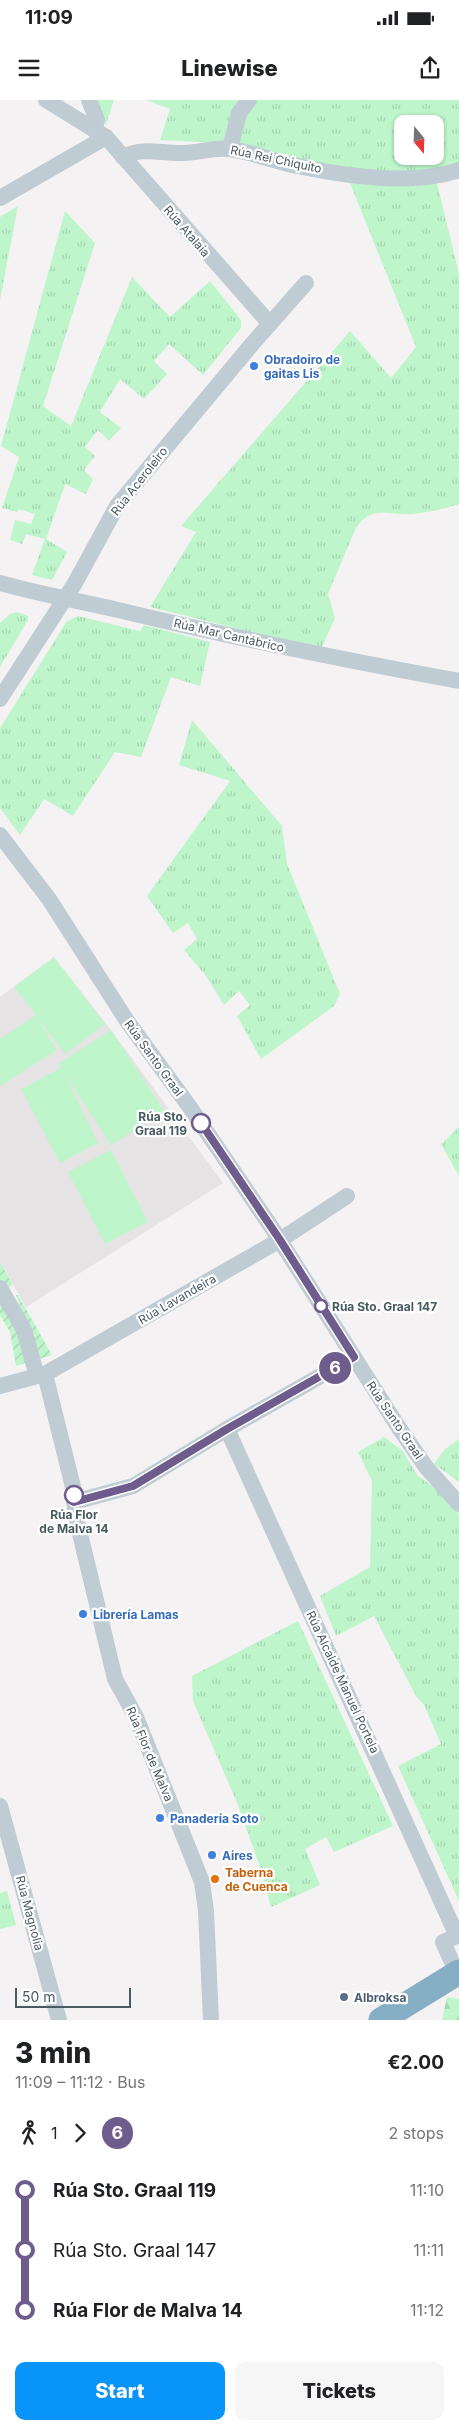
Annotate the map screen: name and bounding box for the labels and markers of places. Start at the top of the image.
place label: Obradoiro de gaitas Lis [264,352,340,381]
marker: Obradoiro de gaitas Lis [248,360,260,372]
place label: Rúa Sto. Graal 119 [135,1109,187,1138]
marker: Rúa Sto. Graal 119 [191,1113,211,1133]
marker: Rúa Sto. Graal 147 [314,1299,328,1313]
place label: Rúa Sto. Graal 147 [332,1299,437,1314]
marker: Rúa Flor de Malva 14 [64,1485,84,1505]
place label: Rúa Flor de Malva 14 [39,1507,109,1536]
place label: Librería Lamas [93,1607,179,1622]
marker: Librería Lamas [77,1608,89,1620]
place label: Panadería Soto [170,1811,259,1826]
marker: Panadería Soto [154,1812,166,1824]
place label: Aires [222,1848,253,1863]
marker: Aires [206,1849,218,1861]
place label: Taberna de Cuenca [225,1865,288,1894]
marker: Taberna de Cuenca [209,1873,221,1885]
place label: Albroksa [354,1990,406,2005]
marker: Albroksa [338,1991,350,2003]

